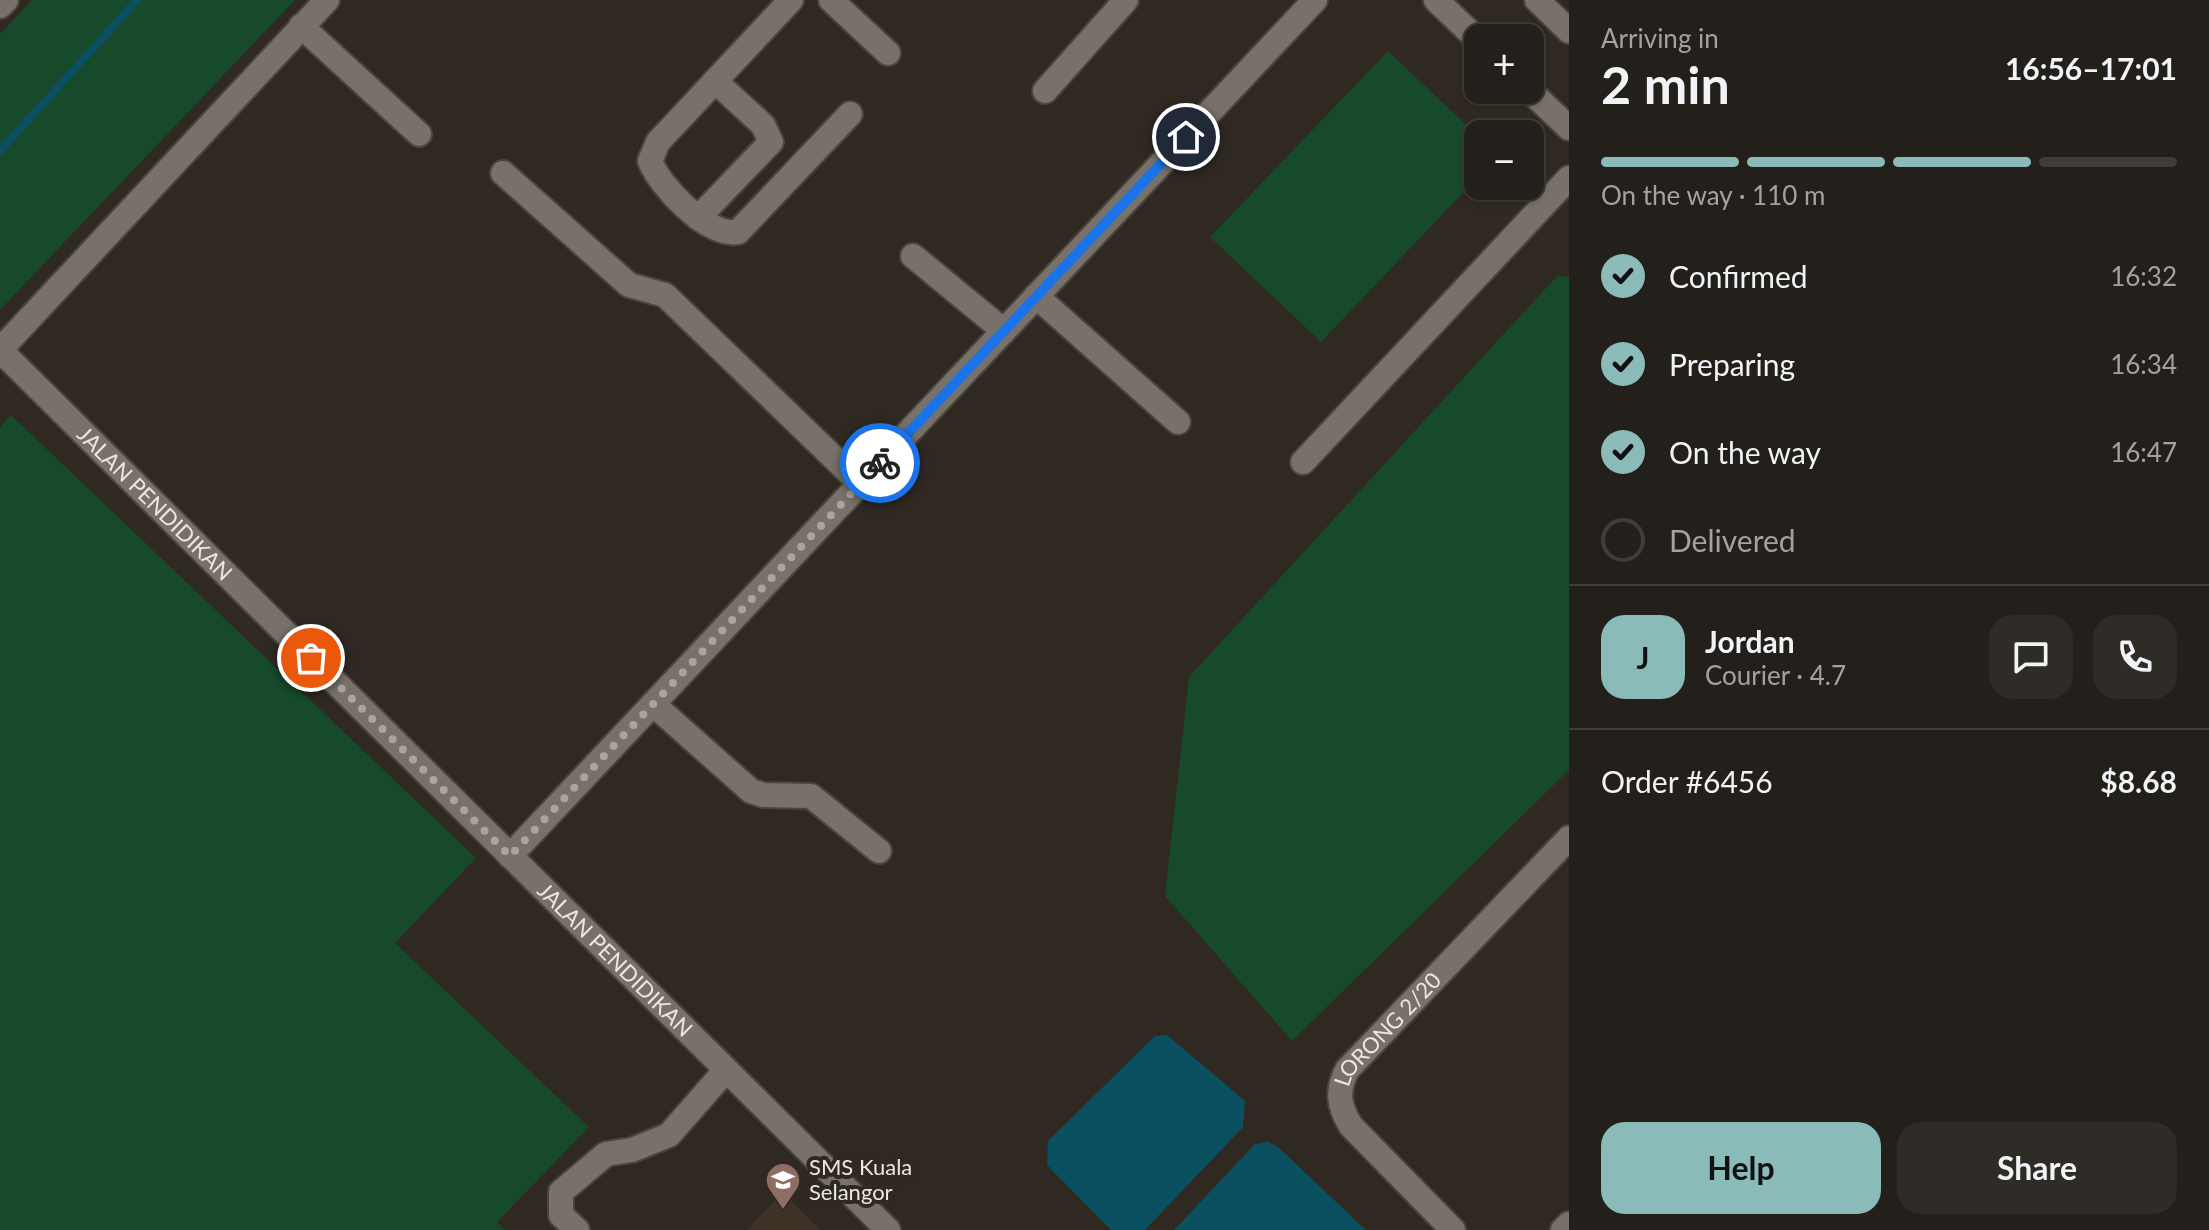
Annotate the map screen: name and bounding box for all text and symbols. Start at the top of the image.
text: Arriving in [1601,22,1719,54]
map controls [1464,24,1544,200]
button: + [1464,24,1544,104]
text: 16:56–17:01 [2005,50,2177,86]
text: 2 min [1601,53,1730,115]
pin [1152,103,1220,171]
icon: home [1164,115,1208,159]
button: − [1464,120,1544,200]
text: On the way · 110 m [1601,179,1825,211]
icon: check [1601,254,1645,298]
text: Confirmed [1669,258,1808,294]
text: 16:32 [2110,260,2177,292]
icon: check [1601,342,1645,386]
text: Preparing [1669,346,1795,382]
text: 16:34 [2110,348,2177,380]
street label: JALAN PENDIDIKAN [72,420,238,586]
courier [840,423,920,503]
icon: check [1601,430,1645,474]
text: On the way [1669,434,1821,470]
text: 16:47 [2110,436,2177,468]
icon: bike [858,441,902,485]
text: Delivered [1669,522,1796,558]
button: chat [1989,615,2073,699]
button: phone [2093,615,2177,699]
text: Jordan [1705,623,1795,659]
pin [277,624,345,692]
icon: bag [289,636,333,680]
text: J [1637,639,1649,675]
text: Courier · 4.7 [1705,659,1846,691]
text: Order #6456 [1601,763,1773,799]
text: $8.68 [2100,763,2177,799]
street label: JALAN PENDIDIKAN [532,877,699,1042]
street label: LORONG 2/20 [1328,966,1446,1089]
button: Help [1601,1122,1881,1214]
button: Share [1897,1122,2177,1214]
place label: SMS Kuala Selangor [809,1153,912,1205]
school or university icon: SMS Kuala Selangor [764,1161,802,1211]

